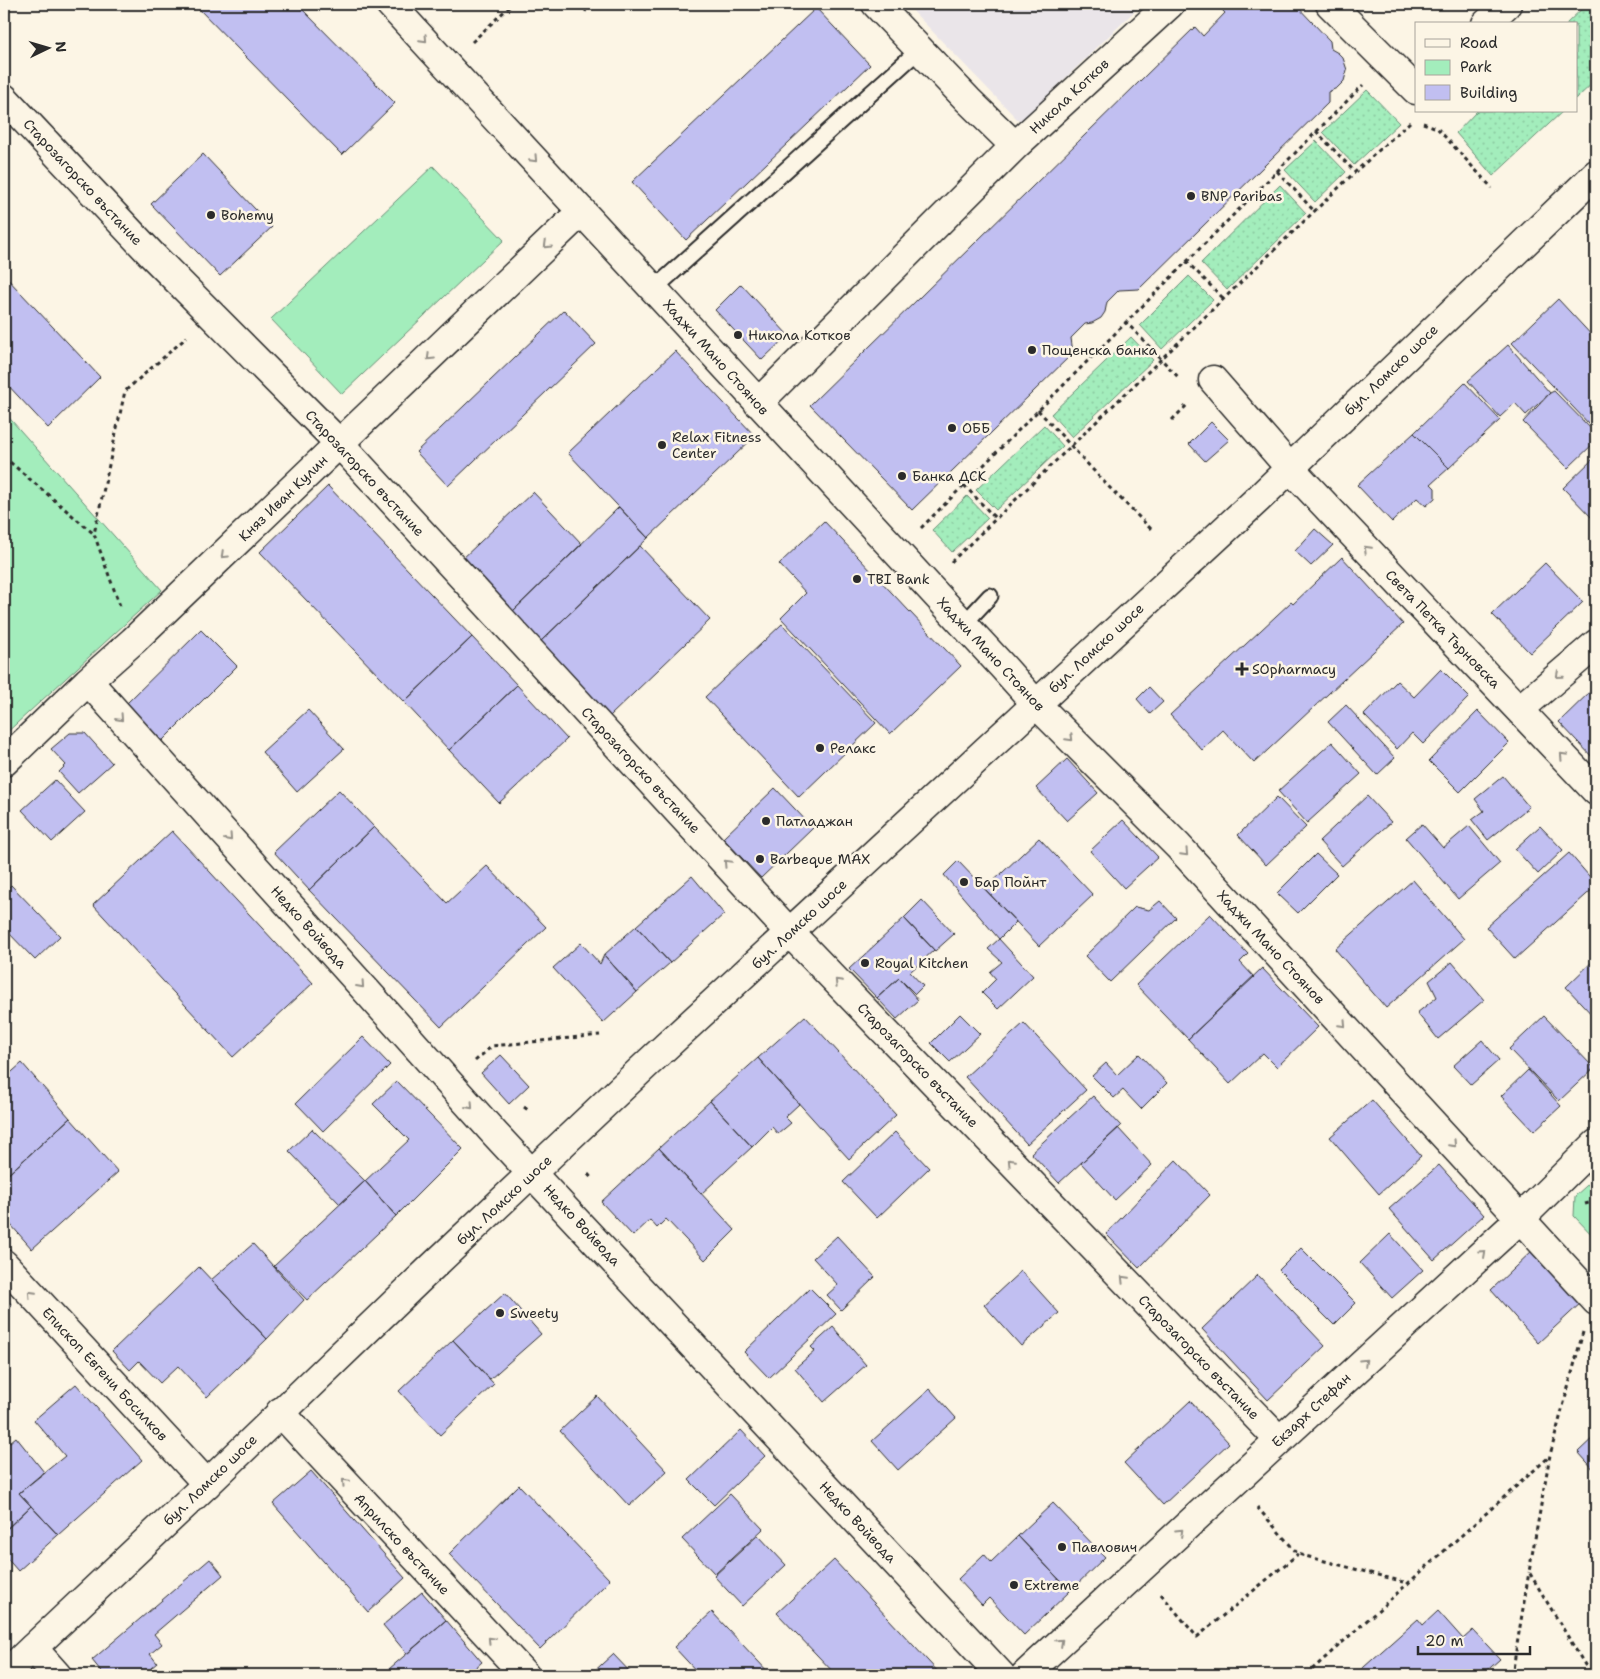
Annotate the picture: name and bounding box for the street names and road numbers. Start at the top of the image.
street label: Никола Котков [1025,54,1113,138]
street label: Старозагорско въстание [20,115,146,249]
street label: Хаджи Мано Стоянов [659,295,773,419]
street label: бул. Ломско шосе [1340,320,1442,419]
street label: Старозагорско въстание [302,406,428,540]
street label: Княз Иван Кулин [235,451,331,545]
street label: Света Петка Търновска [1382,566,1505,692]
street label: Хаджи Мано Стоянов [933,593,1049,715]
street label: бул. Ломско шосе [1045,599,1147,697]
street label: Старозагорско въстание [578,703,704,837]
street label: бул. Ломско шосе [748,875,850,973]
street label: Недко Войвода [267,882,351,972]
street label: Хаджи Мано Стоянов [1213,886,1329,1008]
street label: Старозагорско въстание [854,999,982,1131]
street label: бул. Ломско шосе [453,1151,555,1249]
street label: Недко Войвода [540,1180,625,1270]
street label: Старозагорско въстание [1135,1291,1263,1423]
street label: Епископ Евгени Босилков [38,1303,172,1445]
street label: Екзарх Стефан [1268,1369,1354,1451]
street label: бул. Ломско шосе [159,1430,261,1529]
street label: Недко Войвода [816,1477,901,1567]
street label: Априлско въстание [350,1489,454,1599]

